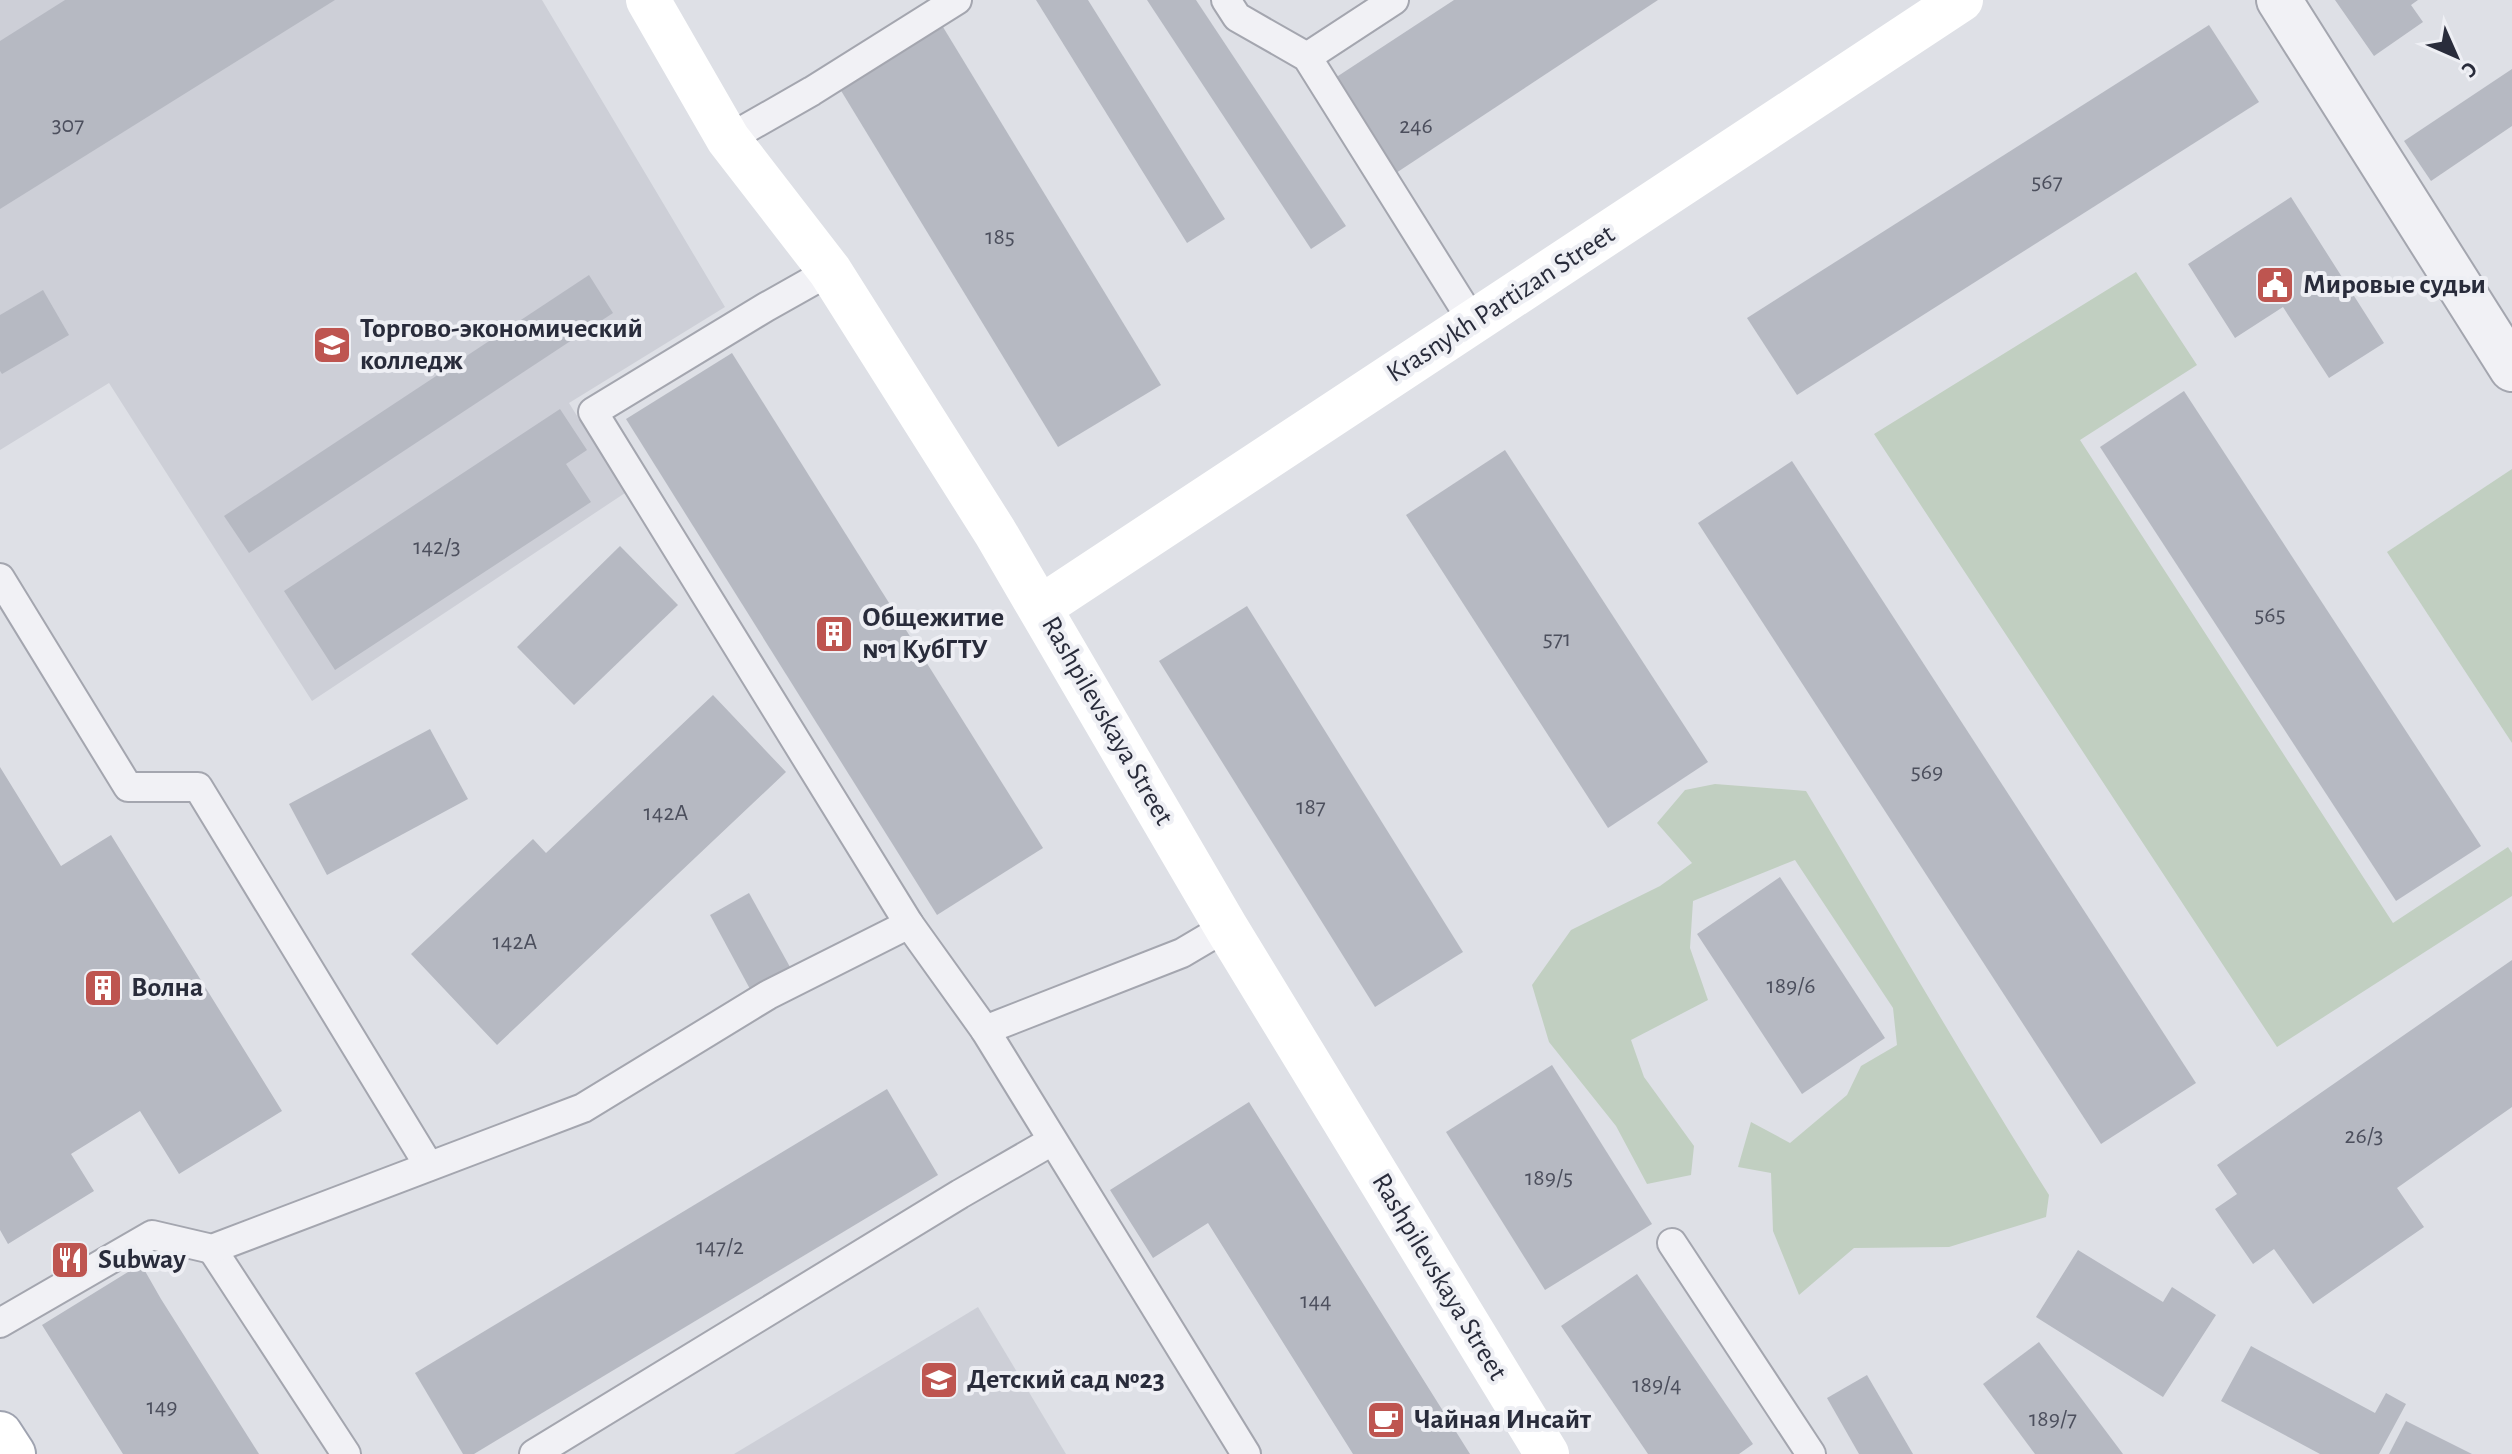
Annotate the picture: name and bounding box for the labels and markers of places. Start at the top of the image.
public building icon: Мировые судьи [2254,264,2296,306]
place label: Мировые судьи [2303,271,2486,299]
place label: Торгово-экономический колледж [360,315,643,375]
school or university icon: Торгово-экономический колледж [311,324,353,366]
place label: Общежитие №1 КубГТУ [862,604,1004,664]
building icon: Общежитие №1 КубГТУ [813,613,855,655]
building icon: Волна [82,967,124,1009]
place label: Волна [131,974,203,1002]
restaurant icon: Subway [49,1239,91,1281]
place label: Subway [98,1246,186,1274]
school or university icon: Детский сад №23 [918,1359,960,1401]
place label: Детский сад №23 [967,1366,1165,1394]
cafe icon: Чайная Инсайт [1365,1399,1407,1441]
place label: Чайная Инсайт [1414,1406,1592,1434]

